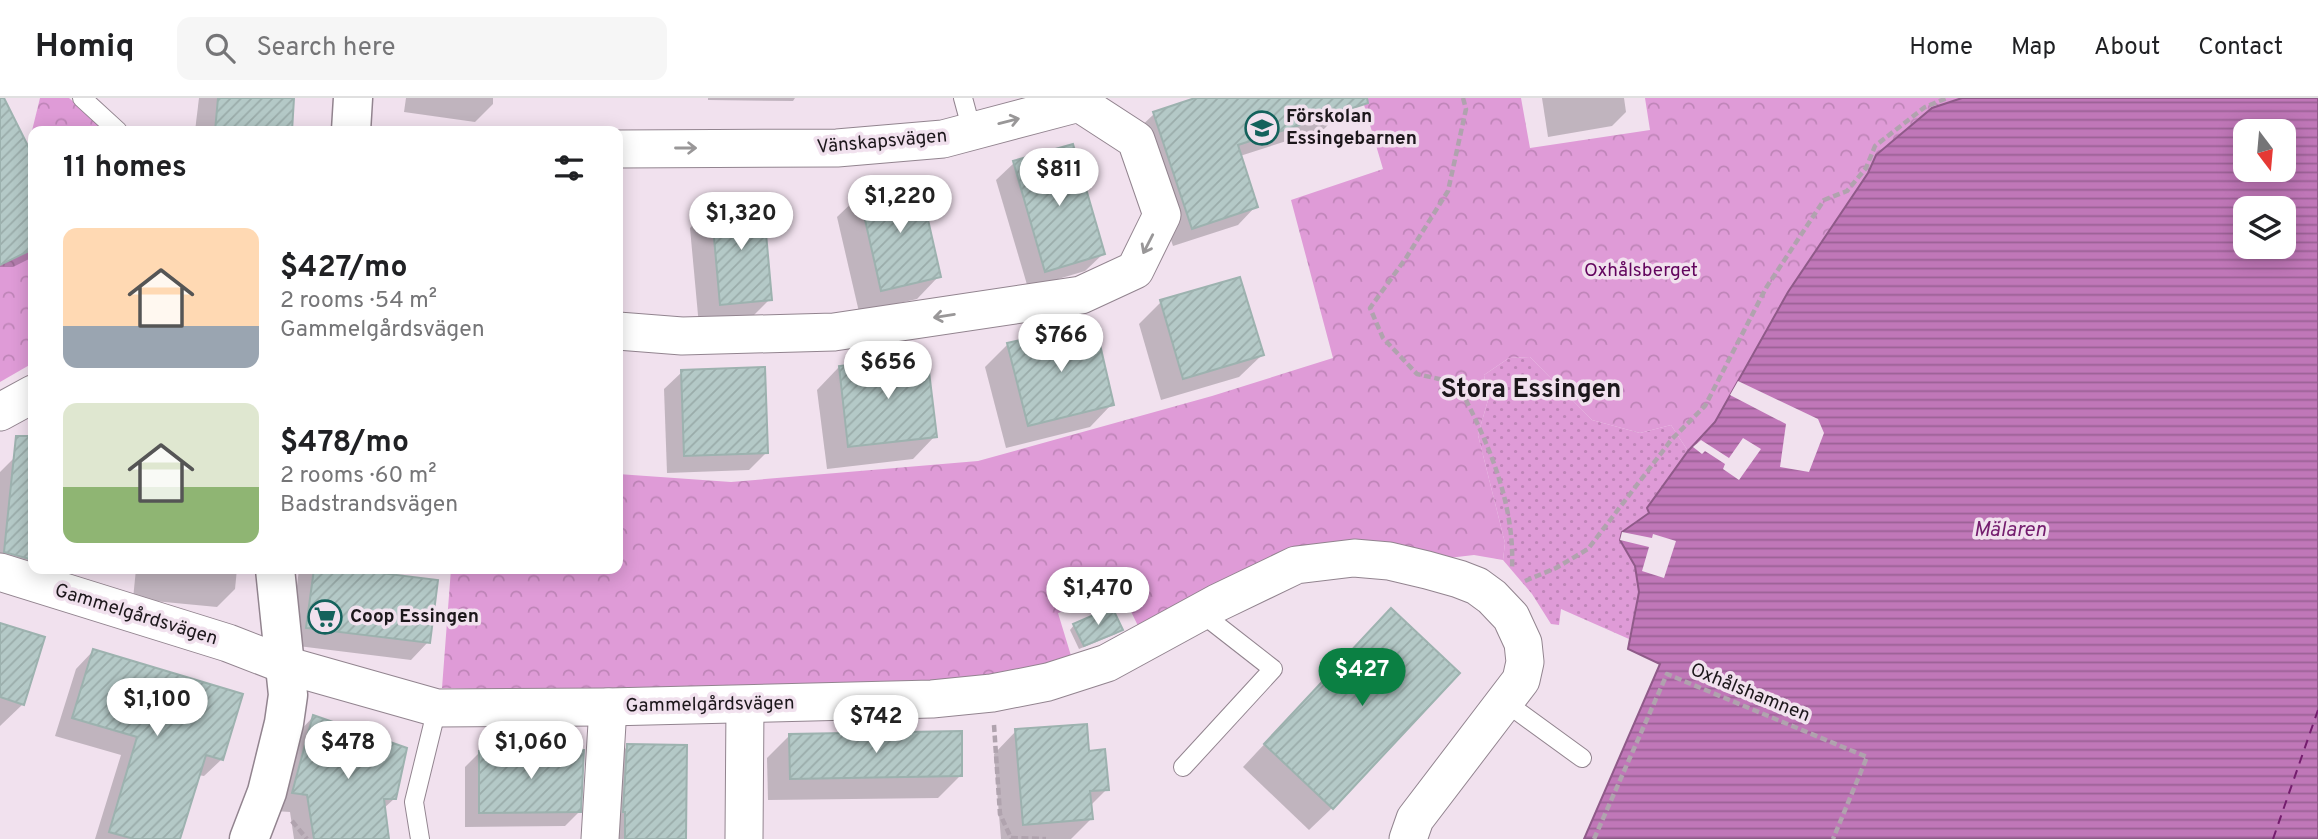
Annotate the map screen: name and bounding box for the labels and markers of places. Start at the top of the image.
place label: Förskolan Essingebarnen [1286,105,1417,151]
school or university icon: Förskolan Essingebarnen [1243,109,1281,147]
pin: $811 [1018,148,1100,208]
pin: $1,220 [843,176,957,235]
pin: $1,320 [684,192,798,252]
pin: $766 [1020,314,1102,374]
pin: $656 [847,342,929,401]
pin: $1,470 [1041,568,1155,627]
supermarket icon: Coop Essingen [306,598,344,636]
place label: Coop Essingen [350,605,479,629]
pin: $427 [1321,648,1403,708]
pin: $1,100 [100,678,214,738]
pin: $742 [835,696,917,755]
pin: $478 [307,722,389,781]
pin: $1,060 [474,722,588,781]

